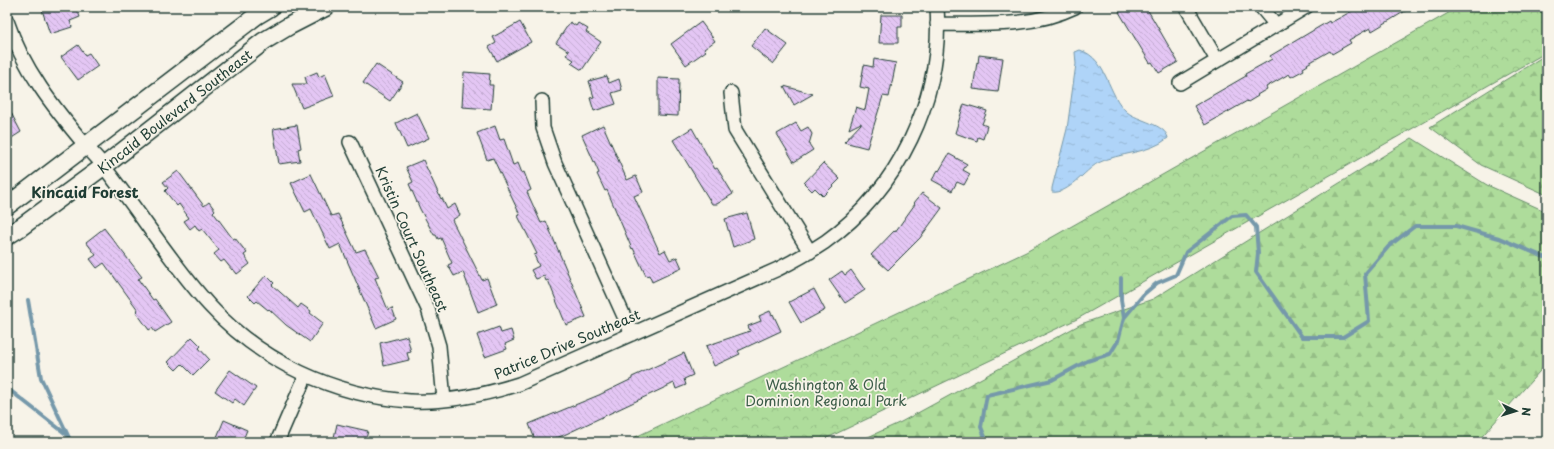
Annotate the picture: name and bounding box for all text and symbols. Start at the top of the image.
street label: Kincaid Boulevard Southeast [93,44,256,178]
street label: Kristin Court Southeast [370,163,454,316]
district label: Kincaid Forest [31,180,139,203]
street label: Patrice Drive Southeast [491,303,644,384]
park label: Washington & Old Dominion Regional Park [745,374,907,411]
north arrow [1496,391,1536,431]
text: N [1518,407,1535,417]

